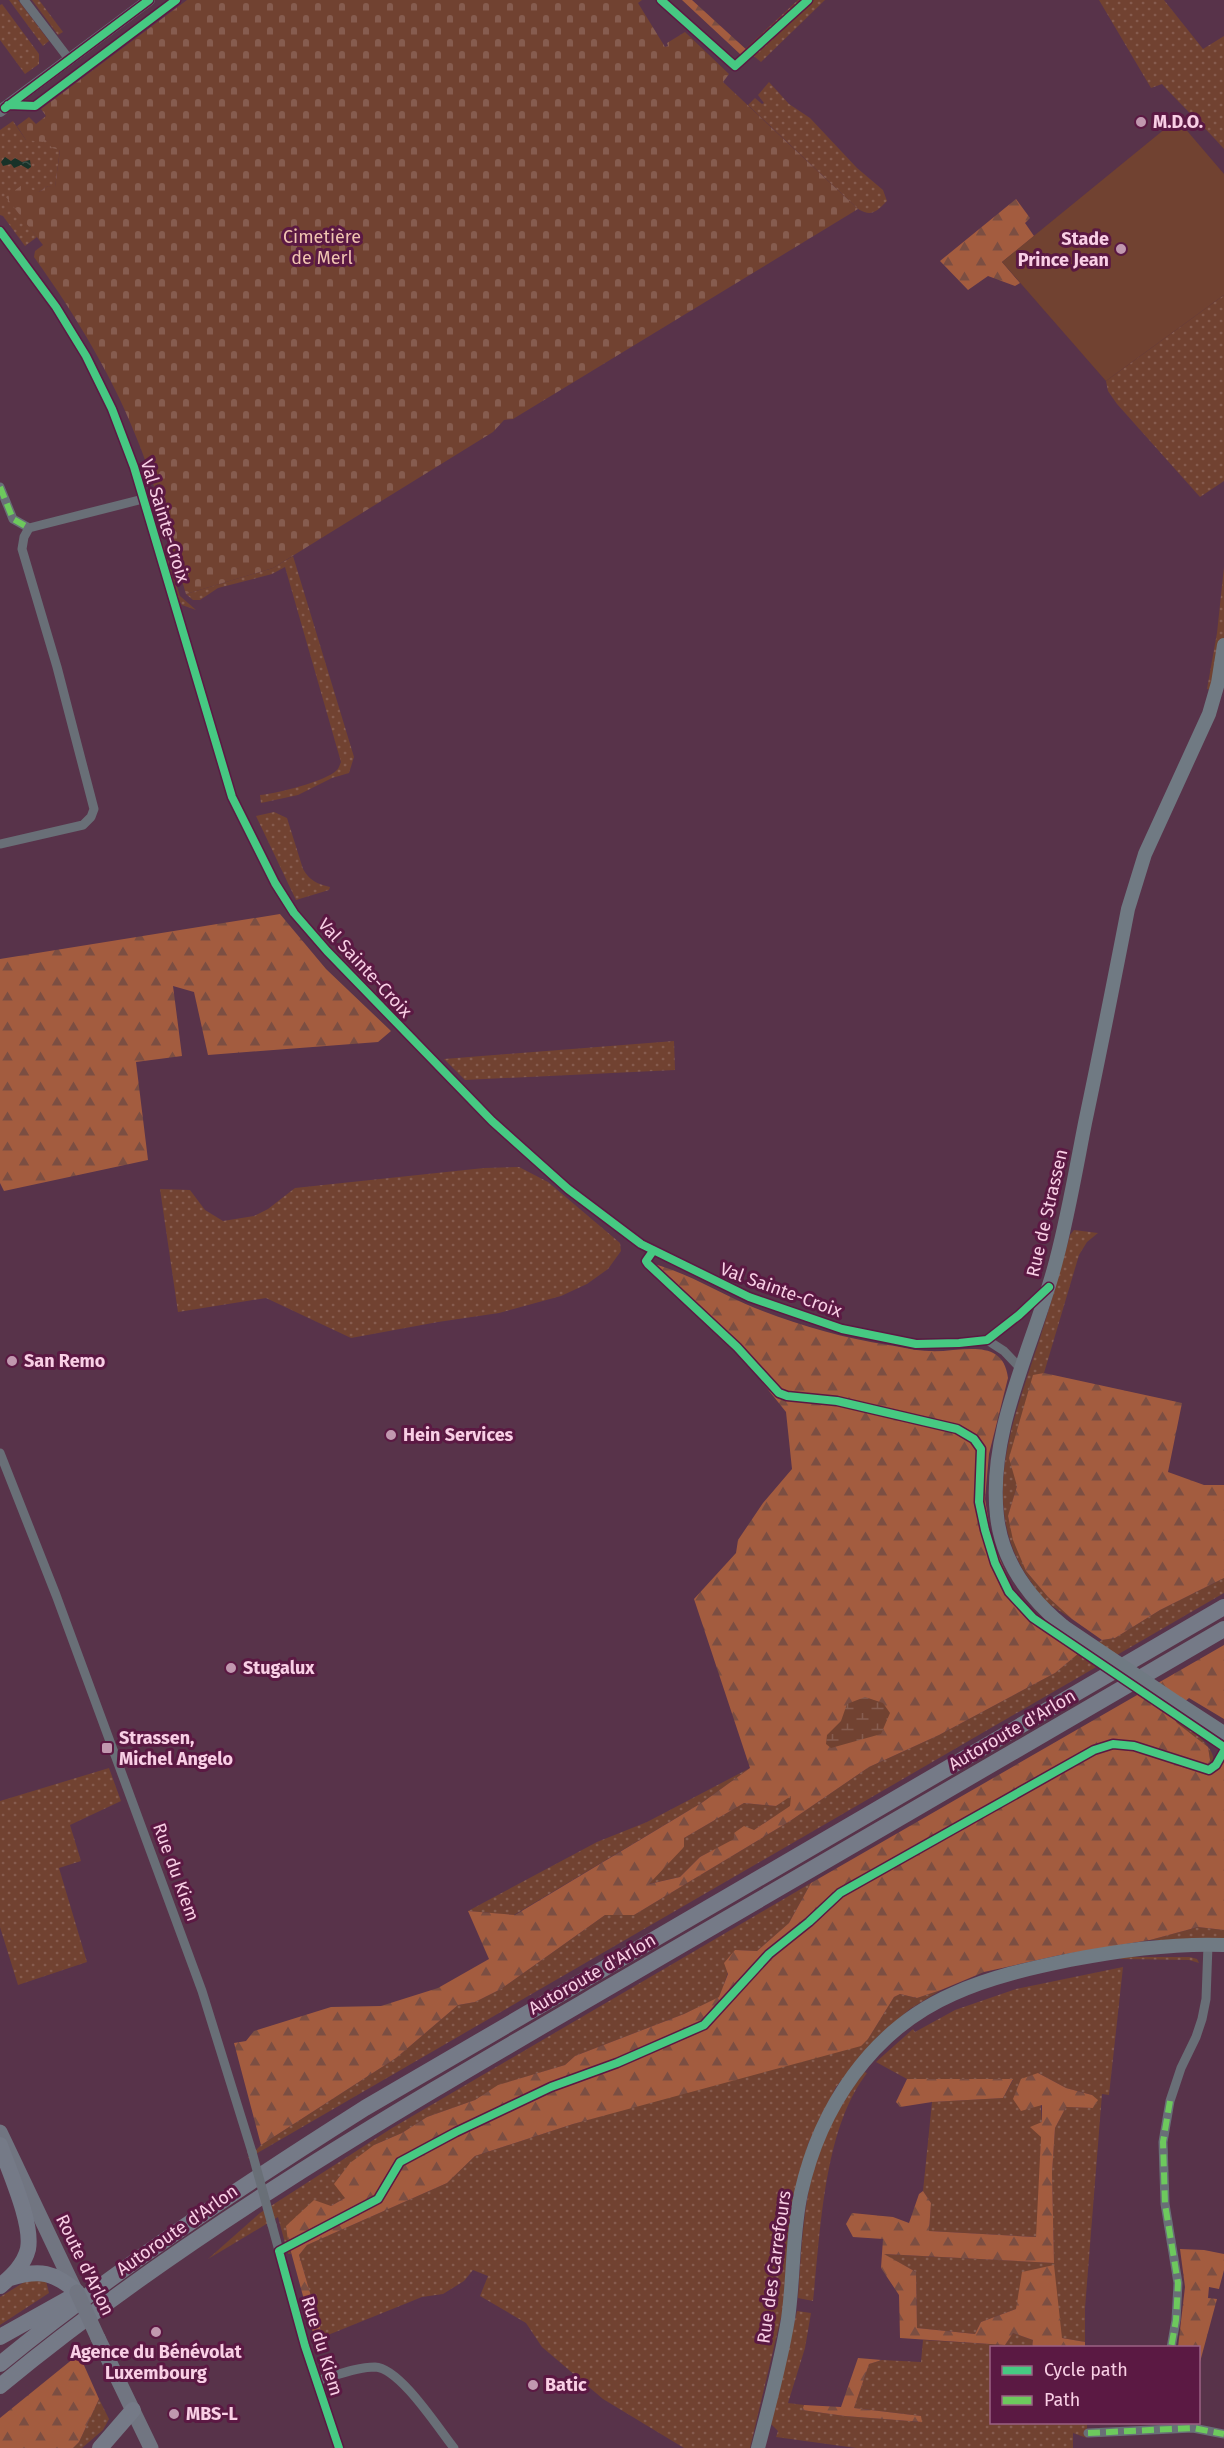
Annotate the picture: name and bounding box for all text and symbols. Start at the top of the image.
place label: M.D.O. [1153,111,1203,133]
marker: M.D.O. [1134,115,1148,129]
park label: Cimetière de Merl [283,226,361,269]
place label: Stade Prince Jean [1018,228,1109,271]
marker: Stade Prince Jean [1114,242,1128,256]
street label: Val Sainte-Croix [136,457,194,586]
street label: Val Sainte-Croix [313,914,417,1023]
street label: Rue de Strassen [1022,1147,1072,1279]
street label: Val Sainte-Croix [717,1258,845,1322]
place label: San Remo [24,1350,105,1372]
marker: San Remo [5,1354,19,1368]
place label: Hein Services [403,1424,514,1446]
marker: Hein Services [384,1428,398,1442]
place label: Stugalux [243,1657,315,1679]
marker: Stugalux [224,1661,238,1675]
street label: Autoroute d'Arlon [944,1685,1080,1775]
place label: Strassen, Michel Angelo [119,1727,233,1770]
marker: Strassen, Michel Angelo [100,1741,114,1755]
street label: Rue du Kiem [148,1820,204,1924]
street label: Autoroute d'Arlon [524,1929,660,2019]
street label: Autoroute d'Arlon [112,2180,242,2280]
street label: Rue des Carrefours [752,2189,796,2345]
street label: Route d'Arlon [51,2211,119,2319]
street label: Rue du Kiem [296,2294,348,2398]
marker: Agence du Bénévolat Luxembourg [149,2325,163,2339]
place label: Agence du Bénévolat Luxembourg [69,2341,243,2384]
legend [990,2346,1200,2424]
text: Cycle path [1044,2359,1128,2381]
place label: Batic [545,2374,587,2396]
marker: Batic [526,2378,540,2392]
text: Path [1044,2389,1080,2411]
place label: MBS-L [186,2403,238,2425]
marker: MBS-L [167,2407,181,2421]

